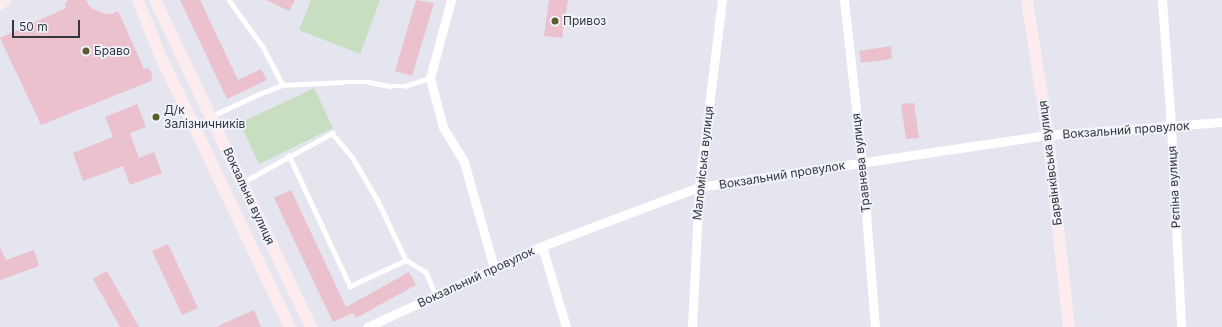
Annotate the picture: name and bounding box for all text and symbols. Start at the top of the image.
scale bar [14,12,82,38]
place label: Привоз [563,14,606,28]
marker: Привоз [550,16,560,26]
text: 50 m [19,19,48,34]
place label: Браво [94,44,130,58]
marker: Браво [81,46,91,56]
street label: Барвінківська вулиця [1035,100,1065,226]
place label: Д/к Залізничників [164,103,245,131]
street label: Маломіська вулиця [690,105,716,221]
marker: Д/к Залізничників [151,112,161,122]
street label: Травнева вулиця [849,113,873,213]
street label: Вокзальний провулок [1062,118,1190,142]
street label: Вокзальна вулиця [220,145,278,247]
street label: Рєпіна вулиця [1165,146,1183,228]
street label: Вокзальний провулок [718,158,846,192]
street label: Вокзальний провулок [415,244,537,310]

